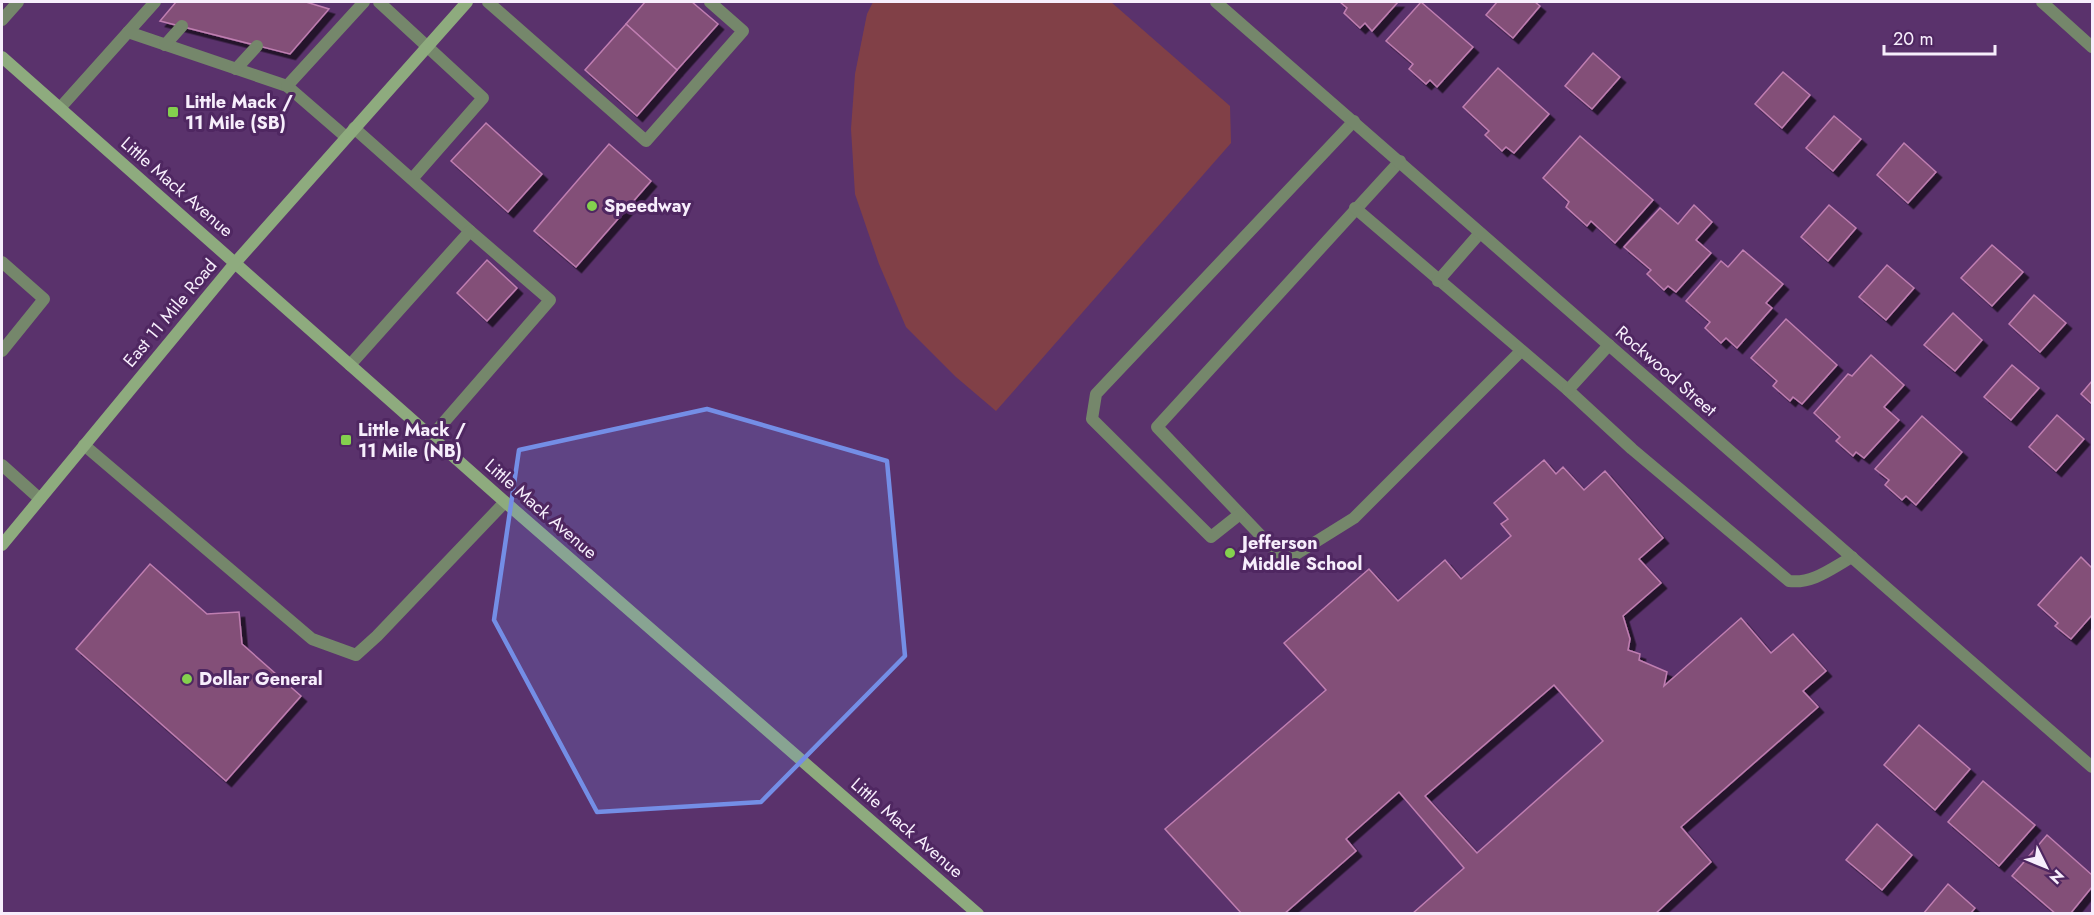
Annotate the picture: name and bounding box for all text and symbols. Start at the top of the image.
scale bar [1884,18,1995,56]
text: 20 m [1893,26,1933,52]
place label: Little Mack / 11 Mile (SB) [185,89,293,136]
marker: Little Mack / 11 Mile (SB) [166,105,180,119]
street label: Little Mack Avenue [115,131,239,243]
place label: Speedway [604,193,691,219]
marker: Speedway [585,199,599,213]
street label: East 11 Mile Road [117,253,223,373]
street label: Rockwood Street [1610,320,1723,423]
place label: Little Mack / 11 Mile (NB) [358,417,466,464]
marker: Little Mack / 11 Mile (NB) [339,433,353,447]
street label: Little Mack Avenue [479,453,603,565]
place label: Jefferson Middle School [1239,530,1362,577]
marker: Jefferson Middle School [1223,546,1237,560]
place label: Dollar General [199,666,323,692]
marker: Dollar General [180,672,194,686]
street label: Little Mack Avenue [845,772,969,884]
north arrow [2016,837,2076,897]
text: N [2044,864,2069,889]

